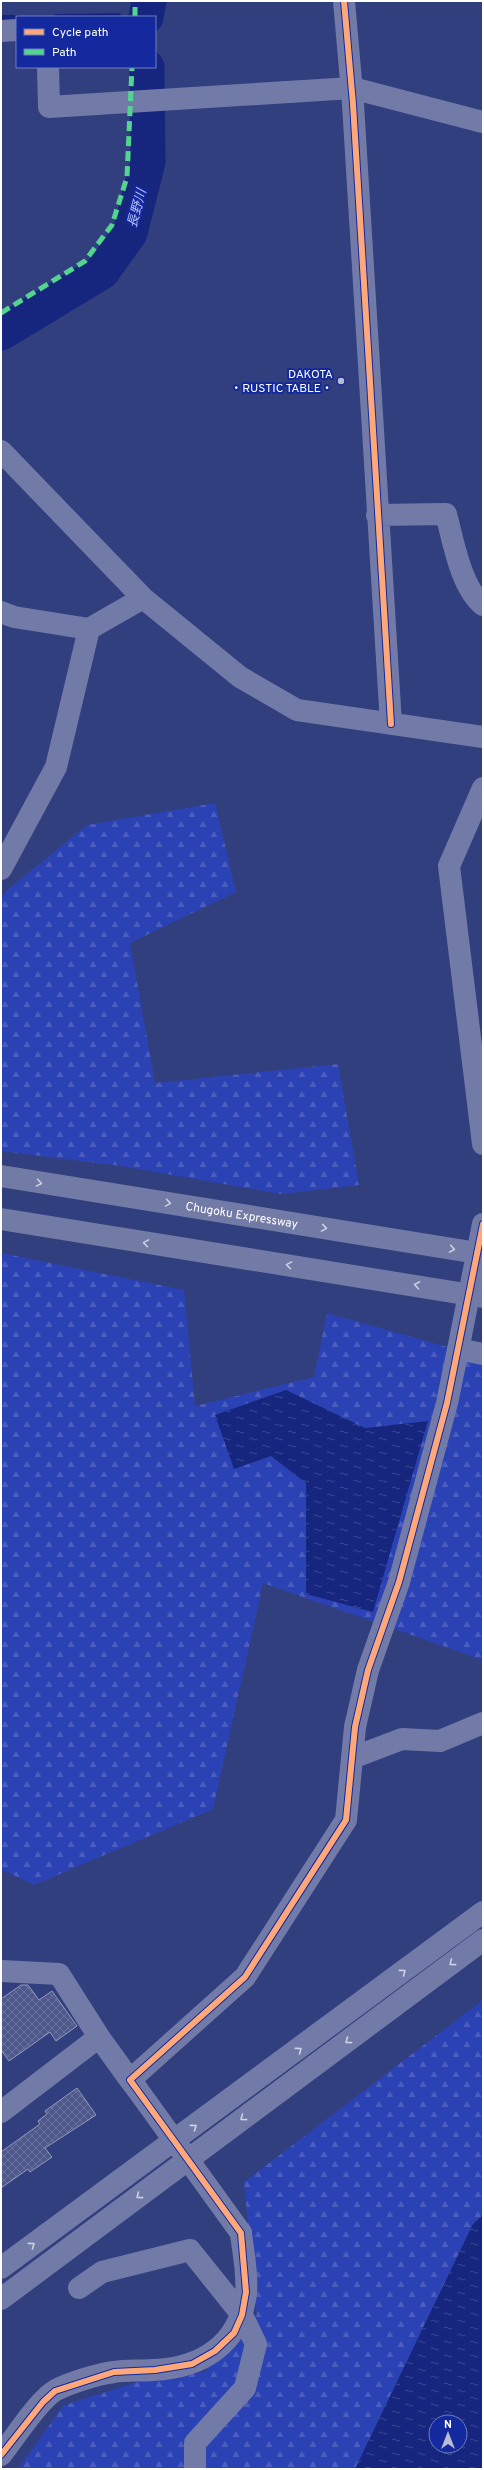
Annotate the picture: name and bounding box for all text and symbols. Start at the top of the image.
legend [16,16,156,68]
text: Cycle path [52,25,109,41]
text: Path [52,45,77,61]
water label: 長野川 [125,186,151,229]
place label: DAKOTA ・RUSTIC TABLE・ [230,367,333,397]
marker: DAKOTA ・RUSTIC TABLE・ [336,376,346,386]
one-way arrow [36,1178,43,1186]
one-way arrow [165,1198,171,1207]
street label: Chugoku Expressway [184,1199,299,1233]
one-way arrow [321,1223,327,1232]
one-way arrow [143,1239,149,1248]
one-way arrow [449,1244,455,1253]
one-way arrow [286,1261,292,1270]
one-way arrow [414,1281,420,1290]
one-way arrow [449,1958,456,1965]
one-way arrow [398,1970,405,1977]
one-way arrow [345,2036,352,2043]
one-way arrow [294,2048,301,2055]
one-way arrow [241,2114,248,2121]
one-way arrow [189,2125,196,2132]
one-way arrow [137,2191,144,2198]
one-way arrow [28,2243,35,2250]
north arrow [428,2414,468,2454]
text: N [444,2418,452,2432]

